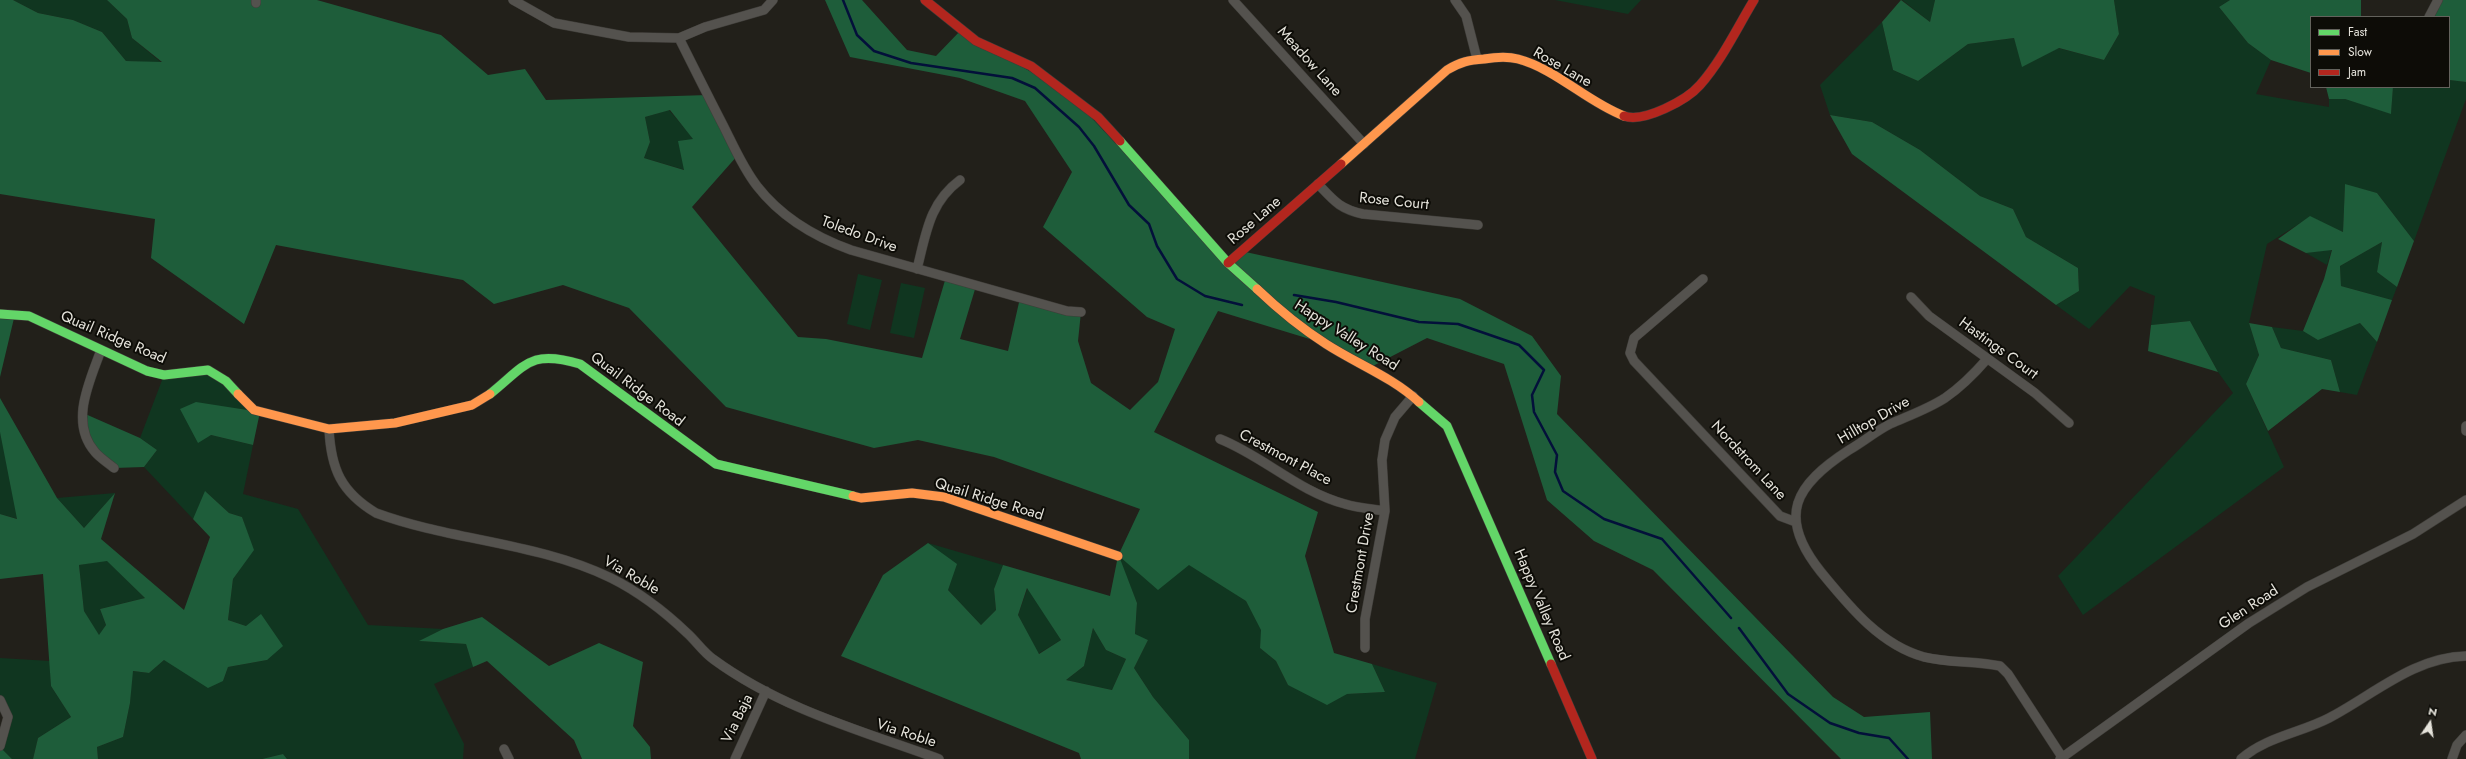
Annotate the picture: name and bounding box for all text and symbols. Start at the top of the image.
legend [2310,16,2450,88]
street label: Meadow Lane [1273,23,1345,101]
text: Fast [2348,23,2367,41]
text: Slow [2348,43,2372,61]
street label: Rose Lane [1530,44,1594,92]
text: Jam [2348,63,2366,81]
street label: Rose Court [1358,189,1430,215]
street label: Rose Lane [1225,193,1285,249]
street label: Toledo Drive [819,213,899,257]
street label: Happy Valley Road [1291,297,1401,375]
street label: Quail Ridge Road [58,308,168,368]
street label: Hastings Court [1955,314,2041,384]
street label: Quail Ridge Road [587,349,687,431]
street label: Hilltop Drive [1835,393,1913,449]
street label: Nordstrom Lane [1707,418,1789,504]
street label: Crestmont Place [1236,426,1334,490]
street label: Quail Ridge Road [932,475,1046,525]
street label: Crestmont Drive [1343,511,1379,615]
street label: Happy Valley Road [1509,547,1573,663]
street label: Via Roble [600,553,662,599]
street label: Glen Road [2216,582,2282,634]
street label: Via Baja [718,692,758,746]
north arrow [2410,703,2450,743]
text: N [2427,703,2439,720]
street label: Via Roble [874,716,938,752]

